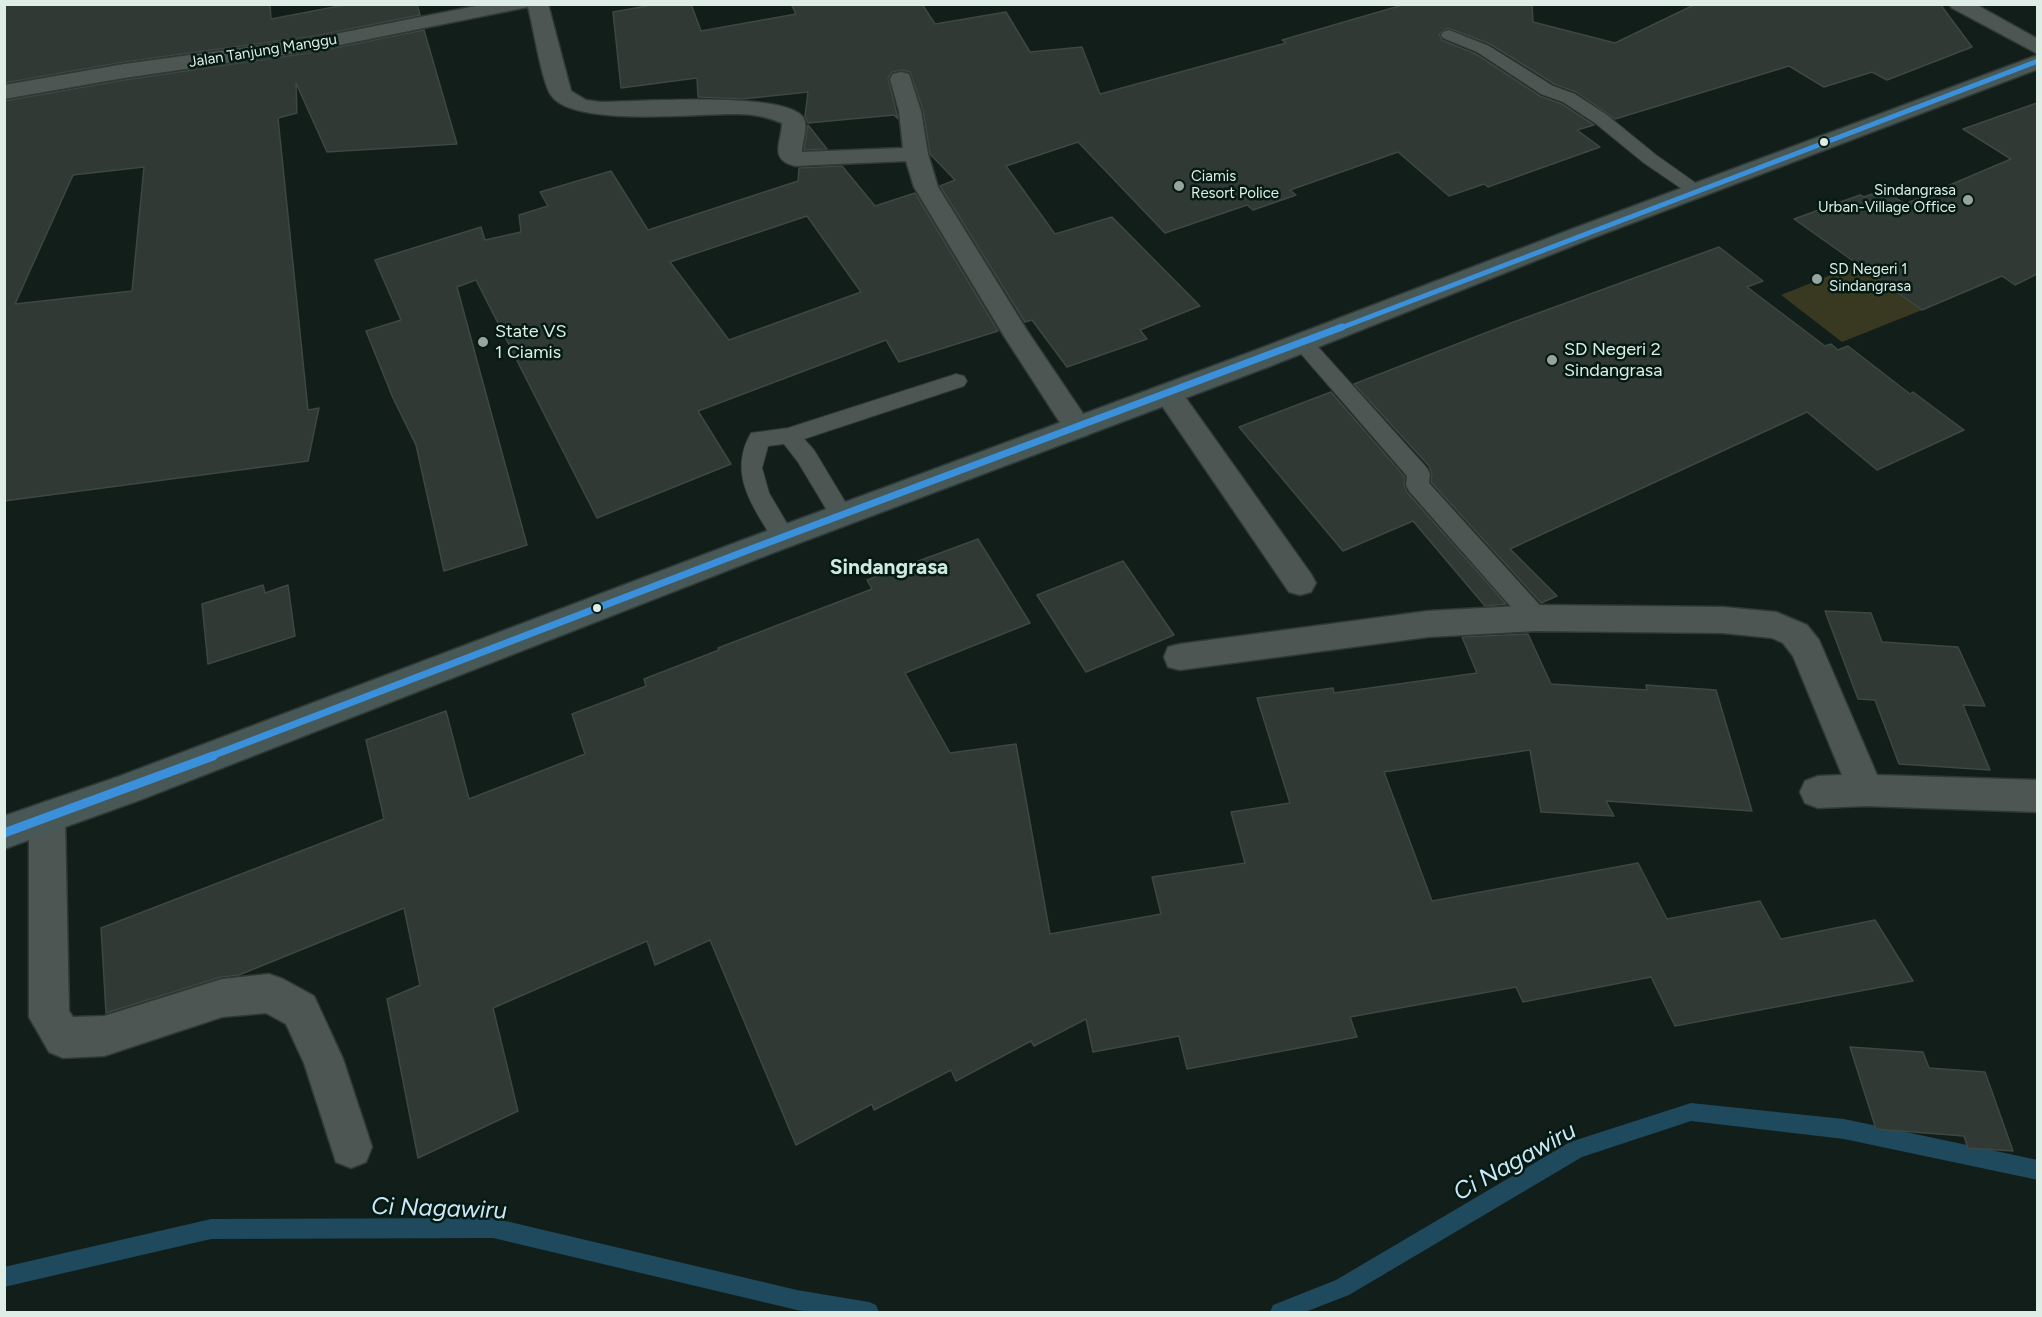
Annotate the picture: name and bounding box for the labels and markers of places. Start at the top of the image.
unlabelled marker [1818,136,1830,148]
place label: Ciamis Resort Police [1191,168,1279,203]
marker: Ciamis Resort Police [1172,179,1186,193]
place label: Sindangrasa Urban-Village Office [1818,182,1956,217]
marker: Sindangrasa Urban-Village Office [1961,193,1975,207]
place label: SD Negeri 1 Sindangrasa [1829,261,1911,296]
marker: SD Negeri 1 Sindangrasa [1810,272,1824,286]
place label: State VS 1 Ciamis [495,321,567,364]
marker: State VS 1 Ciamis [476,335,490,349]
place label: SD Negeri 2 Sindangrasa [1564,339,1662,382]
marker: SD Negeri 2 Sindangrasa [1545,353,1559,367]
unlabelled marker [591,602,603,614]

